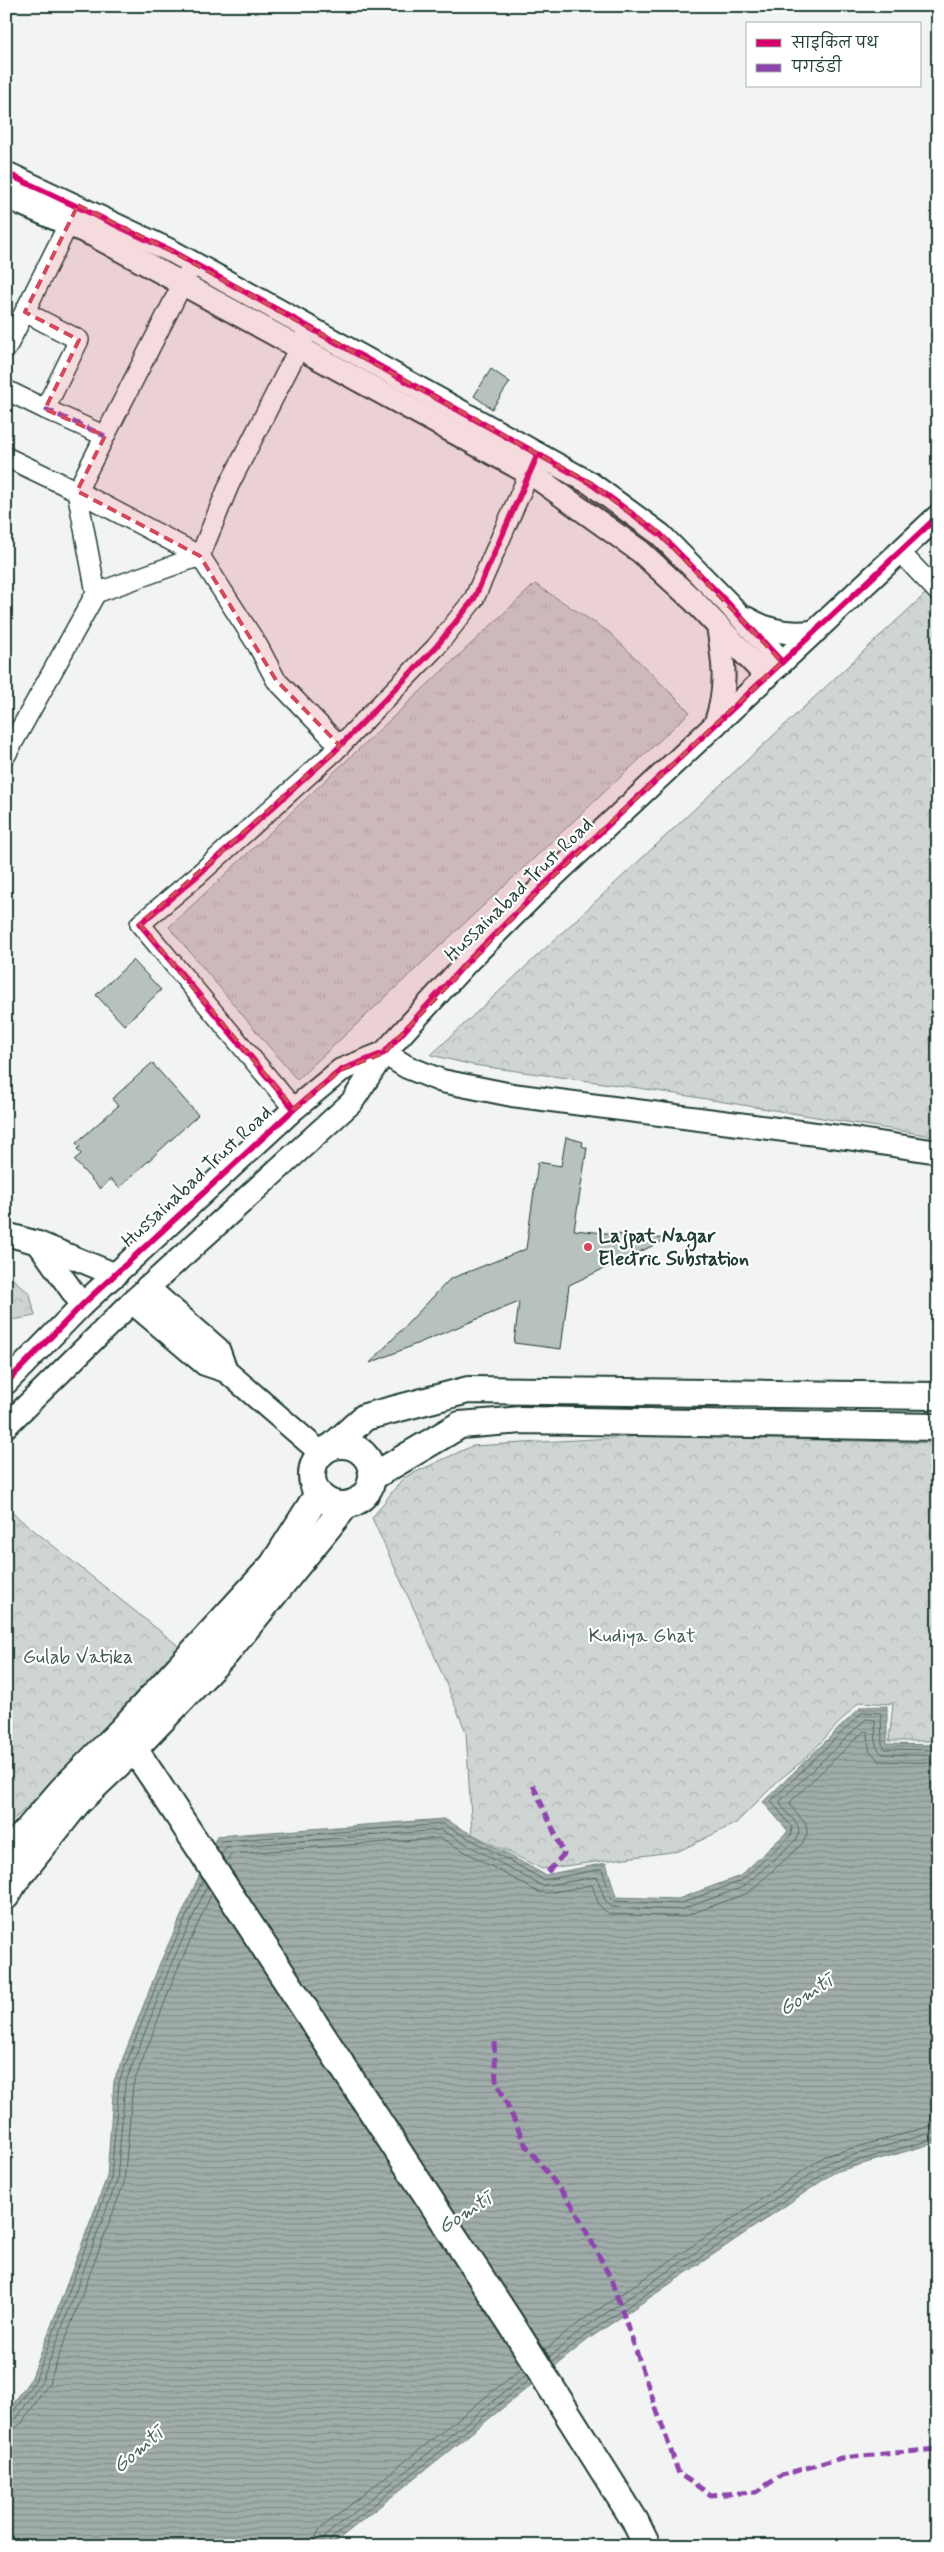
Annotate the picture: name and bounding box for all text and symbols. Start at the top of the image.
legend [746,22,922,88]
text: साइकिल पथ [791,31,879,54]
text: पगडंडी [791,55,842,78]
street label: Hussainabad Trust Road [439,812,599,968]
street label: Hussainabad Trust Road [116,1100,278,1254]
place label: Lajpat Nagar Electric Substation [598,1223,749,1273]
marker: Lajpat Nagar Electric Substation [582,1241,594,1253]
park label: Kudiya Ghat [588,1623,696,1650]
park label: Gulab Vatika [23,1644,133,1671]
water label: Gomtī [773,1965,841,2023]
water label: Gomtī [432,2183,500,2241]
water label: Gomtī [106,2418,172,2480]

